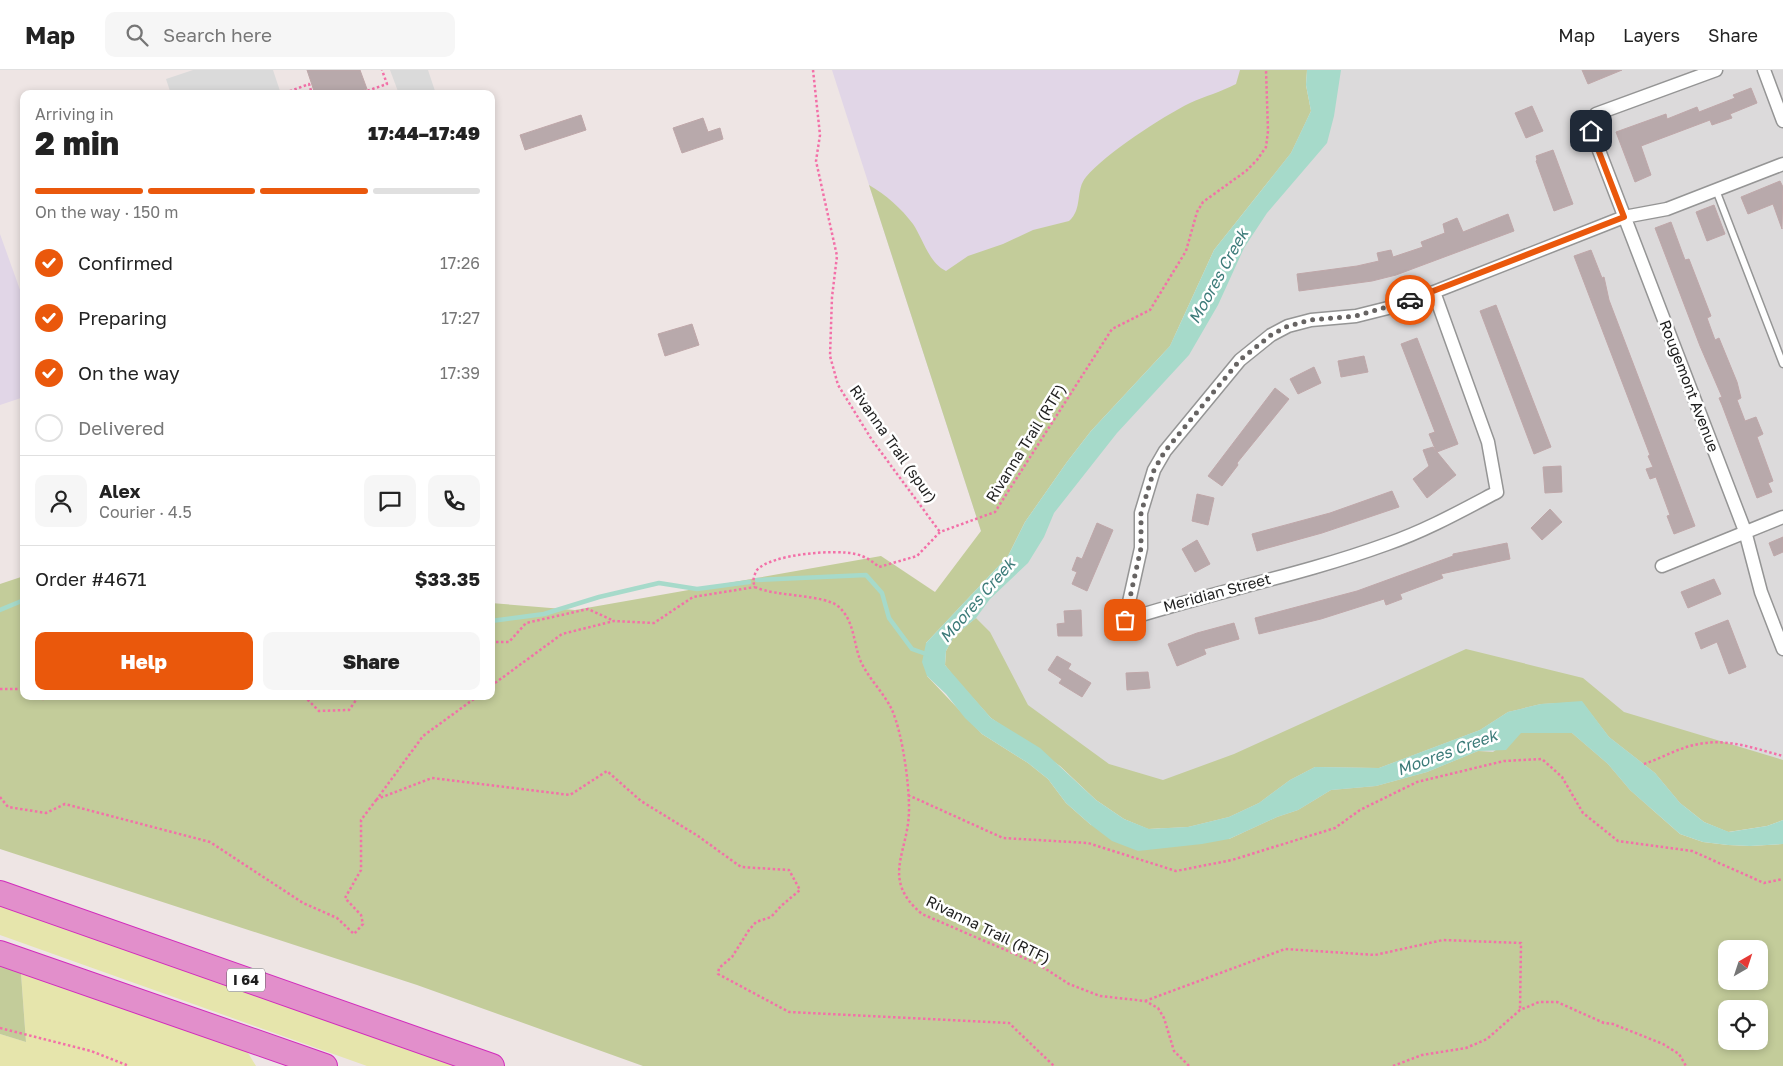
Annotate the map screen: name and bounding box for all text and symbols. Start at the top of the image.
search box [105,12,455,57]
text: Map [25,20,75,49]
icon: search [123,21,151,49]
text: Search here [163,23,272,46]
text: Map [1558,24,1595,46]
text: Layers [1623,24,1680,46]
text: Share [1708,24,1758,46]
text: Arriving in [35,104,114,124]
pin [1570,110,1612,152]
icon: home [1577,117,1605,145]
text: 17:44–17:49 [368,121,480,144]
text: 2 min [35,124,119,162]
text: On the way · 150 m [35,202,178,222]
water label: Moores Creek [1184,223,1253,327]
icon: check [35,249,63,277]
text: Confirmed [78,251,173,274]
text: 17:26 [440,253,480,273]
courier [1385,275,1435,325]
icon: car [1396,286,1424,314]
icon: check [35,304,63,332]
text: Preparing [78,306,167,329]
text: 17:27 [441,308,480,328]
street label: Rougemont Avenue [1656,317,1724,455]
icon: check [35,359,63,387]
text: On the way [78,361,180,384]
text: 17:39 [440,363,480,383]
street label: Rivanna Trail (RTF) [982,380,1069,505]
street label: Rivanna Trail (spur) [846,381,941,506]
text: Delivered [78,416,165,439]
button: person [35,475,87,527]
button: chat [364,475,416,527]
button: phone [428,475,480,527]
text: Alex [99,479,140,502]
text: Courier · 4.5 [99,502,192,522]
water label: Moores Creek [935,552,1020,646]
text: Order #4671 [35,567,146,590]
text: $33.35 [415,567,480,590]
street label: Meridian Street [1161,569,1272,615]
pin [1104,599,1146,641]
icon: bag [1111,606,1139,634]
button: Help [35,632,253,690]
button: Share [263,632,480,690]
water label: Moores Creek [1394,724,1502,779]
street label: Rivanna Trail (RTF) [924,891,1053,967]
north arrow [1718,940,1768,990]
map controls [1718,940,1768,1050]
road number: I 64 [227,968,265,992]
button: locate [1718,1000,1768,1050]

